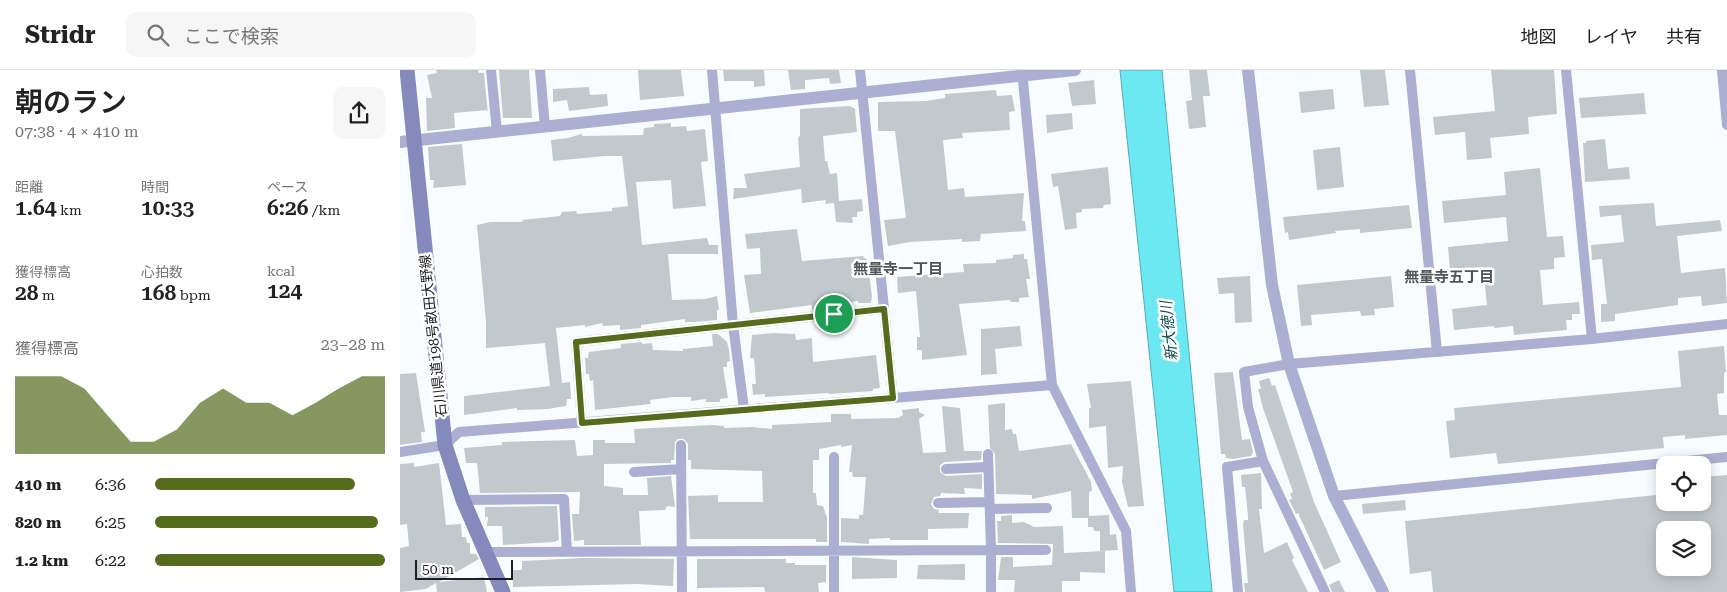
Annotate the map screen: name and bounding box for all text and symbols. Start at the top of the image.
search box [126,12,476,57]
text: Stridr [25,21,96,49]
icon: search [144,21,172,49]
text: ここで検索 [184,25,279,48]
text: 地図 [1521,26,1557,47]
text: レイヤ [1585,26,1638,47]
text: 共有 [1666,26,1702,47]
text: 朝のラン [15,86,127,119]
button: share [333,87,385,139]
text: 07:38 · 4 × 410 m [15,122,139,141]
text: 距離 [15,179,43,195]
text: 時間 [141,179,169,195]
text: ペース [267,179,308,195]
text: 1.64 [15,196,56,220]
text: 10:33 [141,196,194,220]
text: 6:26 [267,196,308,220]
text: km [56,202,82,218]
text: /km [308,202,340,218]
street label: 石川県道198号畝田大野線 [416,254,450,418]
district label: 無量寺一丁目 [853,260,943,278]
text: kcal [267,263,295,279]
text: 獲得標高 [15,264,71,280]
text: 心拍数 [141,264,183,280]
district label: 無量寺五丁目 [1404,268,1494,286]
text: 124 [267,279,302,303]
text: 28 [15,281,39,305]
text: 168 [141,281,176,305]
text: m [39,287,55,303]
text: bpm [176,287,211,303]
pin [813,293,855,335]
water label: 新大徳川 [1157,298,1181,362]
icon: arrive [820,300,848,328]
text: 23–28 m [321,335,385,354]
text: 獲得標高 [15,339,79,358]
map controls [1656,456,1711,576]
button: locate [1656,456,1711,511]
text: 410 m [15,475,61,494]
text: 6:36 [95,475,126,494]
text: 820 m [15,513,61,532]
text: 6:25 [95,513,126,532]
button: layers [1656,521,1711,576]
text: 1.2 km [15,551,68,570]
text: 6:22 [95,551,126,570]
scale bar [415,557,512,580]
text: 50 m [422,561,454,577]

